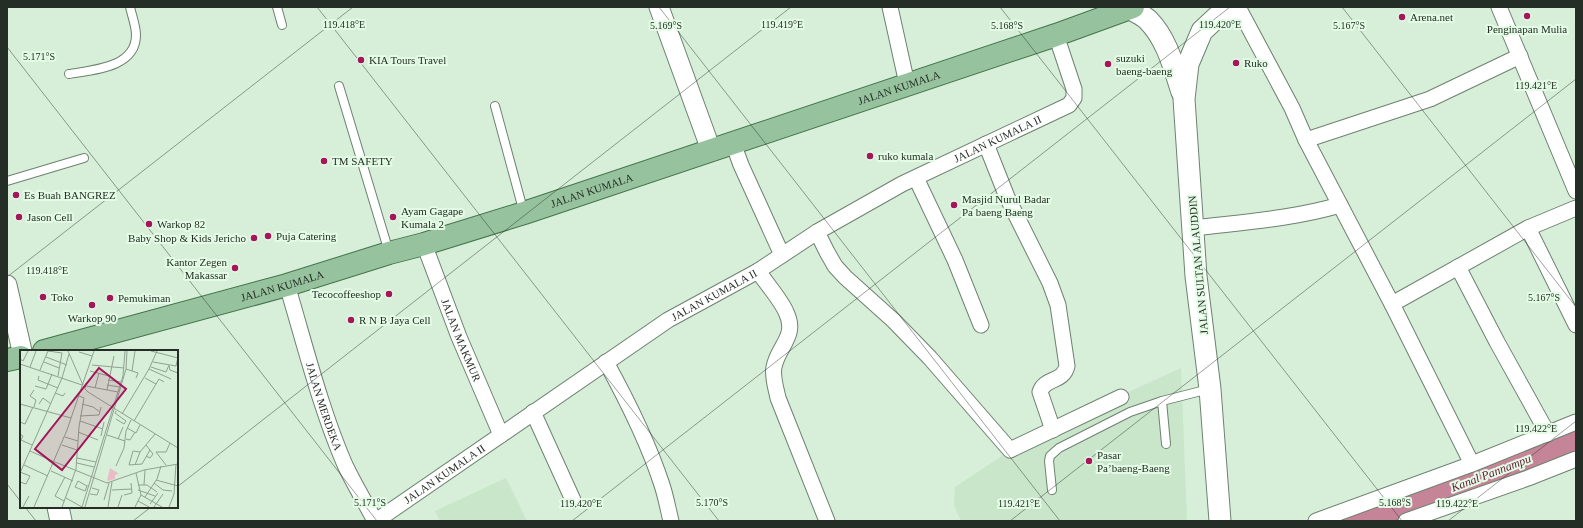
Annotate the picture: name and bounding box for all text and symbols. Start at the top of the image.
place label: Arena.net [1410,11,1453,23]
marker: Penginapan Mulia [1522,11,1532,21]
marker: Arena.net [1397,12,1407,22]
text: 119.418°E [323,19,365,30]
text: 119.419°E [761,19,803,30]
text: 119.420°E [1199,19,1241,30]
text: 5.169°S [650,20,682,31]
text: 5.168°S [991,20,1023,31]
text: 5.167°S [1333,20,1365,31]
place label: Penginapan Mulia [1487,23,1567,35]
text: 5.171°S [23,51,55,62]
place label: suzuki baeng-baeng [1116,52,1173,77]
place label: KIA Tours Travel [369,54,446,66]
marker: KIA Tours Travel [356,55,366,65]
place label: Ruko [1244,57,1268,69]
marker: Ruko [1231,58,1241,68]
marker: suzuki baeng-baeng [1103,59,1113,69]
street label: JALAN KUMALA [856,68,942,107]
text: 119.421°E [1515,80,1557,91]
street label: JALAN KUMALA II [952,113,1044,165]
place label: ruko kumala [878,150,933,162]
marker: ruko kumala [865,151,875,161]
place label: TM SAFETY [332,155,393,167]
marker: TM SAFETY [319,156,329,166]
street label: JALAN KUMALA [549,171,634,210]
place label: Es Buah BANGREZ [24,189,116,201]
marker: Es Buah BANGREZ [11,190,21,200]
place label: Masjid Nurul Badar Pa baeng Baeng [962,193,1050,218]
street label: JALAN SULTAN ALAUDDIN [1186,195,1210,335]
marker: Masjid Nurul Badar Pa baeng Baeng [949,200,959,210]
place label: Ayam Gagape Kumala 2 [401,205,463,230]
place label: Jason Cell [27,211,73,223]
marker: Jason Cell [14,212,24,222]
marker: Ayam Gagape Kumala 2 [388,212,398,222]
place label: Warkop 82 [157,218,205,230]
marker: Warkop 82 [144,219,154,229]
place label: Puja Catering [276,230,337,242]
marker: Puja Catering [263,231,273,241]
place label: Baby Shop & Kids Jericho [128,232,246,244]
marker: Baby Shop & Kids Jericho [249,233,259,243]
place label: Kantor Zegen Makassar [166,256,227,281]
marker: Kantor Zegen Makassar [230,263,240,273]
text: 119.418°E [26,265,68,276]
street label: JALAN KUMALA II [669,267,759,323]
street label: JALAN KUMALA [239,268,325,303]
place label: Tecocoffeeshop [312,288,381,300]
marker: Tecocoffeeshop [384,289,394,299]
place label: Toko [51,291,74,303]
marker: Toko [38,292,48,302]
place label: Pemukiman [118,292,171,304]
text: 5.167°S [1528,292,1560,303]
marker: Pemukiman [105,293,115,303]
street label: JALAN MAKMUR [439,297,484,384]
marker: Warkop 90 [87,300,97,310]
place label: Warkop 90 [68,312,117,324]
place label: R N B Jaya Cell [359,314,431,326]
marker: R N B Jaya Cell [346,315,356,325]
inset map [20,350,178,508]
street label: JALAN MERDEKA [304,361,344,452]
text: 119.422°E [1515,423,1557,434]
street label: JALAN KUMALA II [402,442,487,506]
place label: Pasar Paʼbaeng-Baeng [1097,449,1170,474]
water label: Kanal Pannampu [1448,451,1533,495]
marker: Pasar Paʼbaeng-Baeng [1084,456,1094,466]
text: 5.171°S [354,497,386,508]
text: 5.170°S [696,497,728,508]
text: 5.168°S [1379,497,1411,508]
text: 119.420°E [560,498,602,509]
text: 119.421°E [998,498,1040,509]
text: 119.422°E [1436,498,1478,509]

